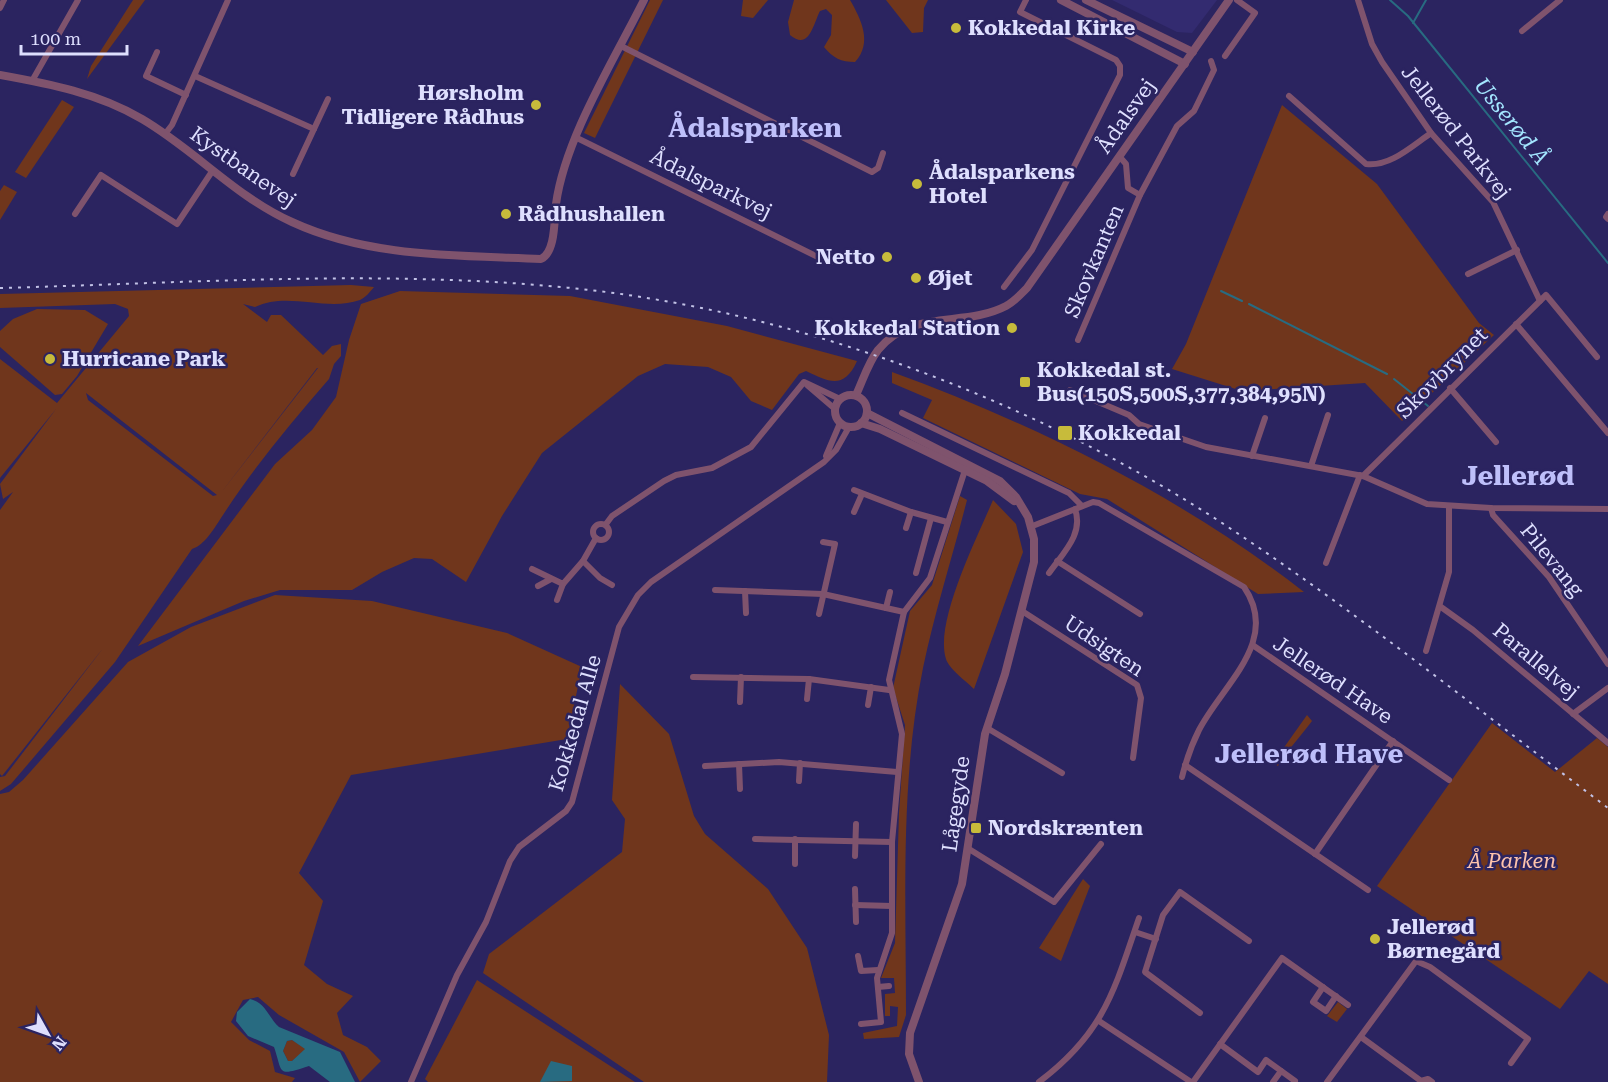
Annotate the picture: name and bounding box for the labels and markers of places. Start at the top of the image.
place label: Kokkedal Kirke [968,16,1135,40]
marker: Kokkedal Kirke [949,21,963,35]
place label: Hørsholm Tidligere Rådhus [341,81,524,129]
marker: Hørsholm Tidligere Rådhus [529,98,543,112]
place label: Ådalsparkens Hotel [929,159,1075,208]
marker: Ådalsparkens Hotel [910,177,924,191]
place label: Rådhushallen [518,202,665,226]
marker: Rådhushallen [499,207,513,221]
place label: Netto [816,245,875,269]
marker: Netto [880,250,894,264]
place label: Øjet [927,266,973,290]
marker: Øjet [909,271,923,285]
place label: Kokkedal Station [814,316,1000,340]
marker: Kokkedal Station [1005,321,1019,335]
place label: Hurricane Park [62,347,226,371]
marker: Hurricane Park [43,352,57,366]
place label: Kokkedal st. Bus(150S,500S,377,384,95N) [1037,358,1326,406]
marker: Kokkedal st. Bus(150S,500S,377,384,95N) [1018,375,1032,389]
place label: Kokkedal [1078,421,1181,445]
marker: Kokkedal [1056,424,1074,442]
place label: Nordskrænten [988,816,1143,840]
marker: Nordskrænten [969,821,983,835]
place label: Jellerød Børnegård [1387,915,1500,963]
marker: Jellerød Børnegård [1368,932,1382,946]

